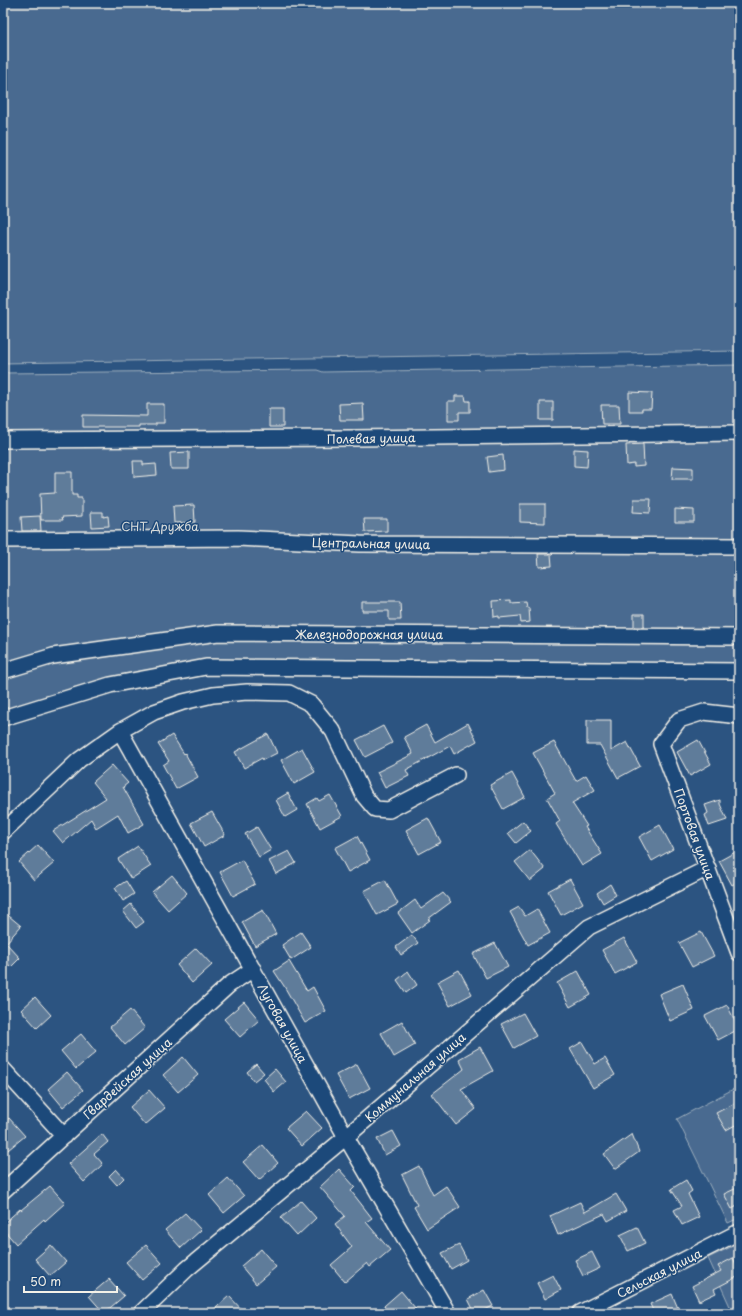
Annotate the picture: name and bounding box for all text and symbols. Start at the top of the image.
street label: Полевая улица [326,428,416,448]
park label: СНТ Дружба [121,517,199,535]
street label: Центральная улица [312,533,431,553]
street label: Железнодорожная улица [295,625,443,643]
street label: Портовая улица [670,786,720,883]
street label: Луговая улица [254,980,312,1066]
street label: Коммунальная улица [361,1028,470,1126]
street label: Гвардейская улица [79,1033,176,1123]
street label: Сельская улица [613,1244,705,1302]
scale bar [24,1268,117,1294]
text: 50 m [30,1272,61,1290]

